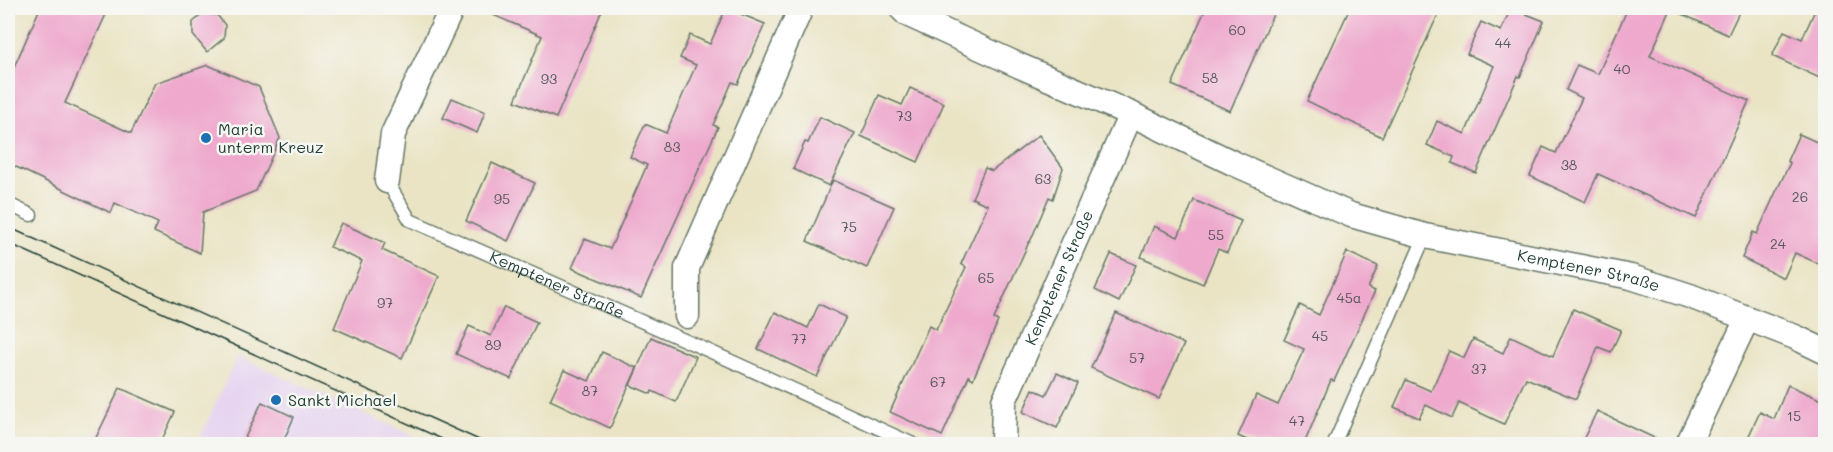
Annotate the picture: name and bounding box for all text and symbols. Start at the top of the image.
house number: 60 [1228,20,1246,39]
house number: 44 [1495,33,1512,52]
house number: 40 [1614,59,1631,78]
house number: 58 [1202,68,1218,87]
house number: 93 [541,69,557,88]
house number: 73 [896,106,912,125]
place label: Maria unterm Kreuz [218,118,324,157]
marker: Maria unterm Kreuz [199,131,213,145]
house number: 83 [664,137,680,156]
house number: 38 [1561,155,1577,174]
house number: 63 [1035,169,1051,188]
house number: 26 [1792,187,1808,206]
house number: 95 [494,189,510,208]
street label: Kemptener Straße [1019,207,1097,348]
house number: 75 [841,217,857,236]
house number: 55 [1208,225,1224,244]
house number: 24 [1770,234,1787,253]
street label: Kemptener Straße [1516,244,1663,296]
street label: Kemptener Straße [487,245,628,323]
house number: 65 [978,268,994,287]
house number: 45a [1336,288,1362,307]
house number: 97 [377,293,393,312]
house number: 45 [1312,326,1328,345]
house number: 77 [791,329,807,348]
house number: 89 [485,335,501,354]
house number: 57 [1129,348,1145,367]
house number: 37 [1471,359,1487,378]
house number: 67 [930,372,946,391]
house number: 87 [582,381,598,400]
place label: Sankt Michael [288,389,396,410]
marker: Sankt Michael [269,393,283,407]
house number: 15 [1787,406,1801,425]
house number: 47 [1289,411,1305,430]

